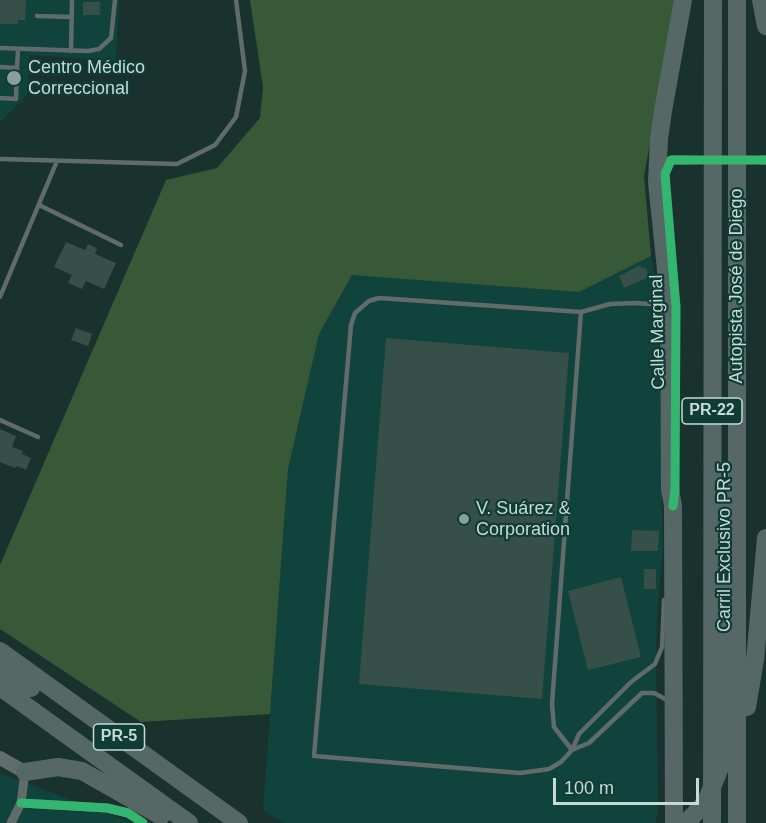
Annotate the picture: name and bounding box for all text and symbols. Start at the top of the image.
place label: Centro Médico Correccional [28,57,145,100]
marker: Centro Médico Correccional [5,69,23,87]
street label: Autopista José de Diego [726,188,748,384]
street label: Calle Marginal [646,274,670,390]
road number: PR-22 [682,398,742,424]
street label: Carril Exclusivo PR-5 [714,462,736,632]
place label: V. Suárez & Corporation [476,498,570,540]
marker: V. Suárez & Corporation [457,512,471,526]
road number: PR-5 [94,724,144,750]
scale bar [556,766,702,804]
text: 100 m [564,778,614,798]

